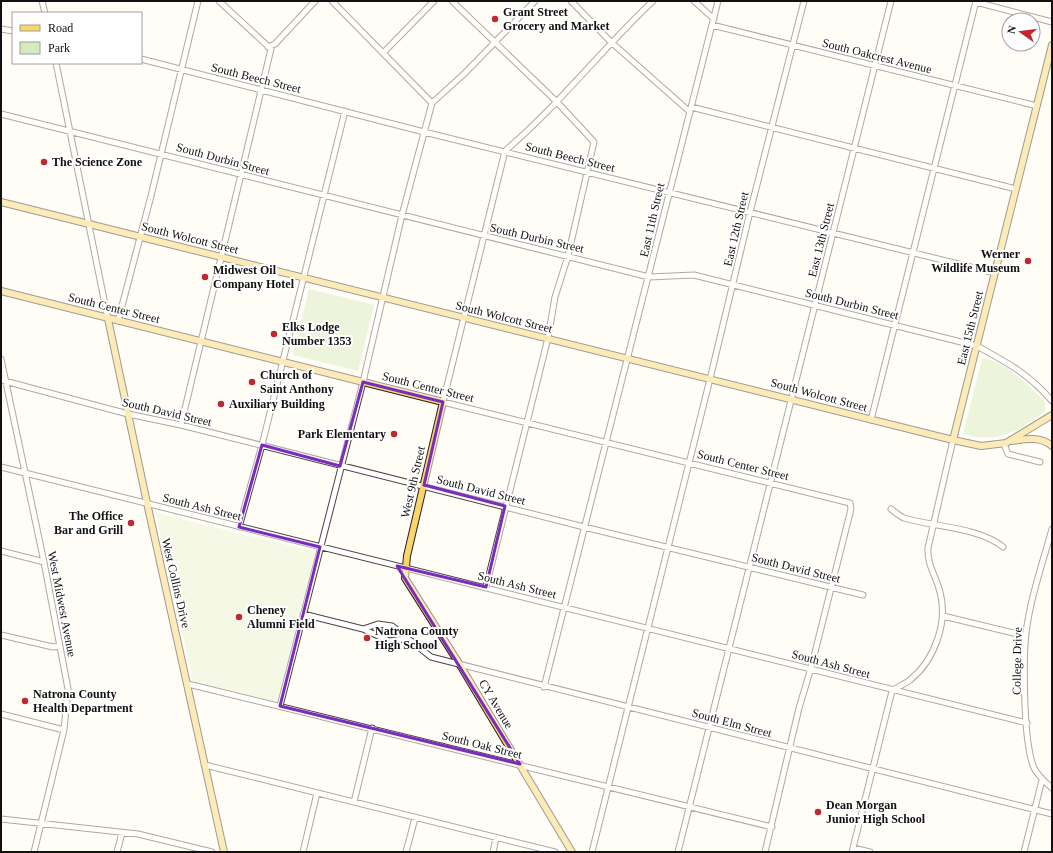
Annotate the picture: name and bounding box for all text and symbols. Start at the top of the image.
place label: Grant Street Grocery and Market [503,5,609,33]
legend [12,12,142,64]
north arrow [1001,12,1041,52]
marker: Grant Street Grocery and Market [490,14,500,24]
text: Road [48,21,73,35]
text: N [1005,24,1018,35]
street label: South Oakcrest Avenue [821,36,933,76]
text: Park [48,41,70,55]
street label: South Beech Street [210,60,303,96]
street label: South Beech Street [524,139,617,175]
street label: South Durbin Street [175,140,272,178]
place label: The Science Zone [52,155,143,169]
marker: The Science Zone [39,157,49,167]
street label: East 11th Street [637,181,667,258]
street label: East 12th Street [721,190,752,268]
street label: East 13th Street [805,201,837,279]
street label: South Wolcott Street [140,219,241,257]
street label: South Durbin Street [489,220,586,256]
place label: Werner Wildlife Museum [931,247,1021,275]
marker: Werner Wildlife Museum [1023,256,1033,266]
place label: Midwest Oil Company Hotel [213,263,295,291]
marker: Midwest Oil Company Hotel [200,272,210,282]
street label: South Durbin Street [804,286,901,323]
street label: East 15th Street [954,289,986,367]
street label: South Center Street [67,290,162,326]
street label: South Wolcott Street [454,298,555,336]
place label: Elks Lodge Number 1353 [282,320,351,348]
marker: Elks Lodge Number 1353 [269,329,279,339]
place label: Church of Saint Anthony [260,368,334,396]
street label: South Center Street [381,369,476,405]
street label: South Wolcott Street [769,375,869,415]
marker: Church of Saint Anthony [247,377,257,387]
street label: South David Street [121,395,214,429]
place label: Auxiliary Building [229,397,325,411]
marker: Auxiliary Building [216,399,226,409]
place label: Park Elementary [298,427,386,441]
marker: Park Elementary [389,429,399,439]
street label: West 9th Street [398,444,428,519]
street label: South Center Street [696,447,791,483]
street label: South David Street [435,472,528,508]
street label: South Ash Street [161,490,243,524]
place label: The Office Bar and Grill [54,509,124,537]
marker: The Office Bar and Grill [126,518,136,528]
street label: West Collins Drive [159,537,193,629]
street label: West Midwest Avenue [45,550,79,658]
street label: South David Street [750,550,843,586]
street label: South Ash Street [476,568,558,602]
place label: Cheney Alumni Field [247,603,315,631]
marker: Cheney Alumni Field [234,612,244,622]
place label: Natrona County High School [375,624,458,652]
street label: College Drive [1009,627,1025,695]
marker: Natrona County High School [362,633,372,643]
street label: South Ash Street [790,647,872,681]
street label: CY Avenue [476,677,516,731]
place label: Natrona County Health Department [33,687,133,715]
marker: Natrona County Health Department [20,696,30,706]
street label: South Elm Street [691,706,774,741]
street label: South Oak Street [441,728,524,762]
place label: Dean Morgan Junior High School [826,798,926,826]
marker: Dean Morgan Junior High School [813,807,823,817]

